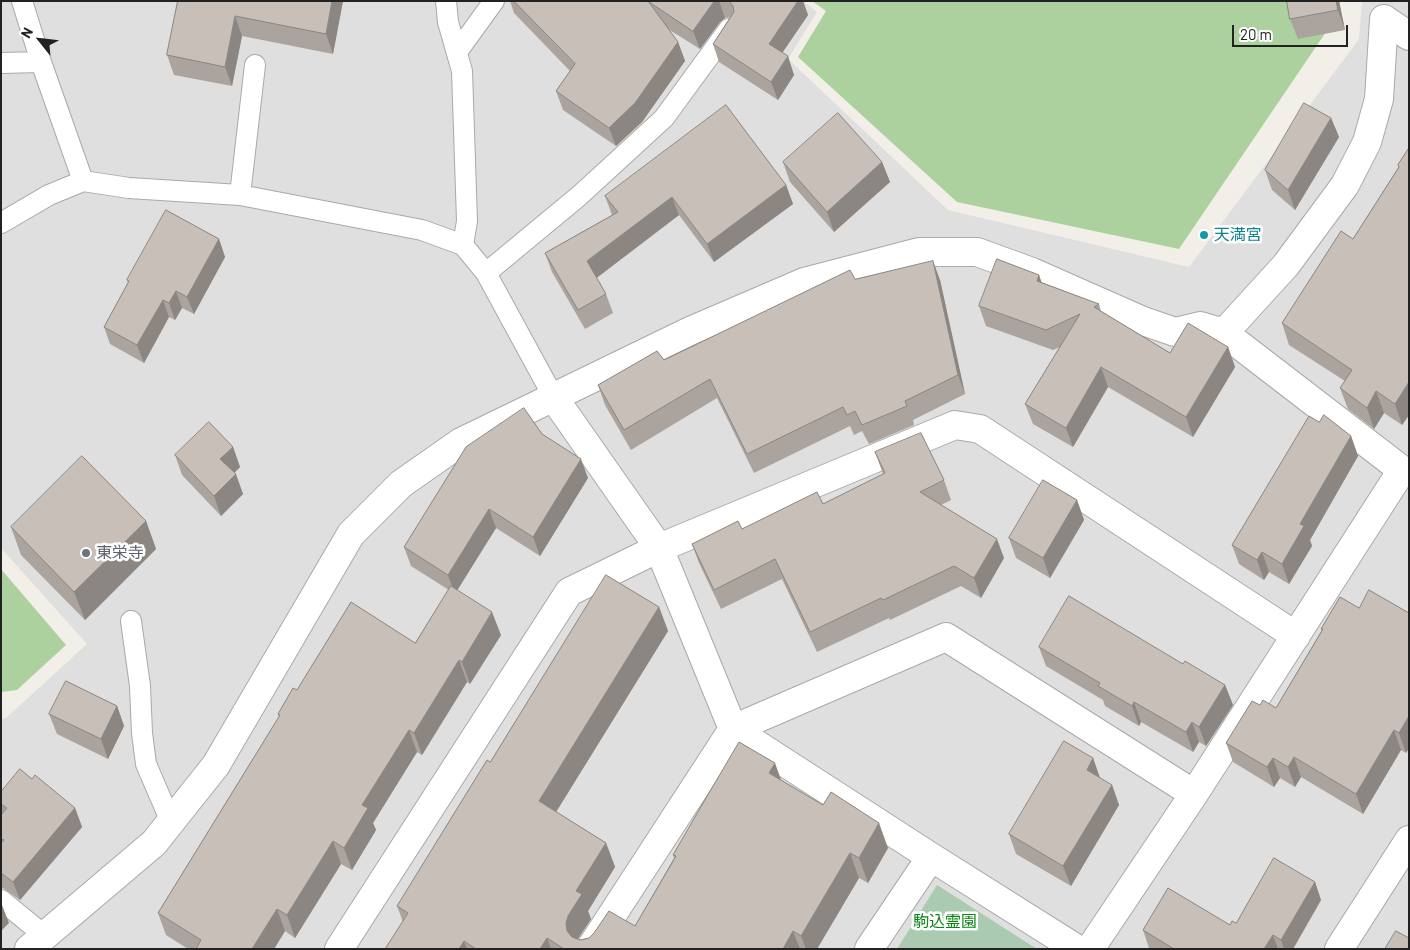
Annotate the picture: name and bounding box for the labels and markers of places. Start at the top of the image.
place label: 天満宮 [1214,225,1262,245]
marker: 天満宮 [1198,229,1210,241]
place label: 東栄寺 [96,543,144,563]
marker: 東栄寺 [80,547,92,559]

